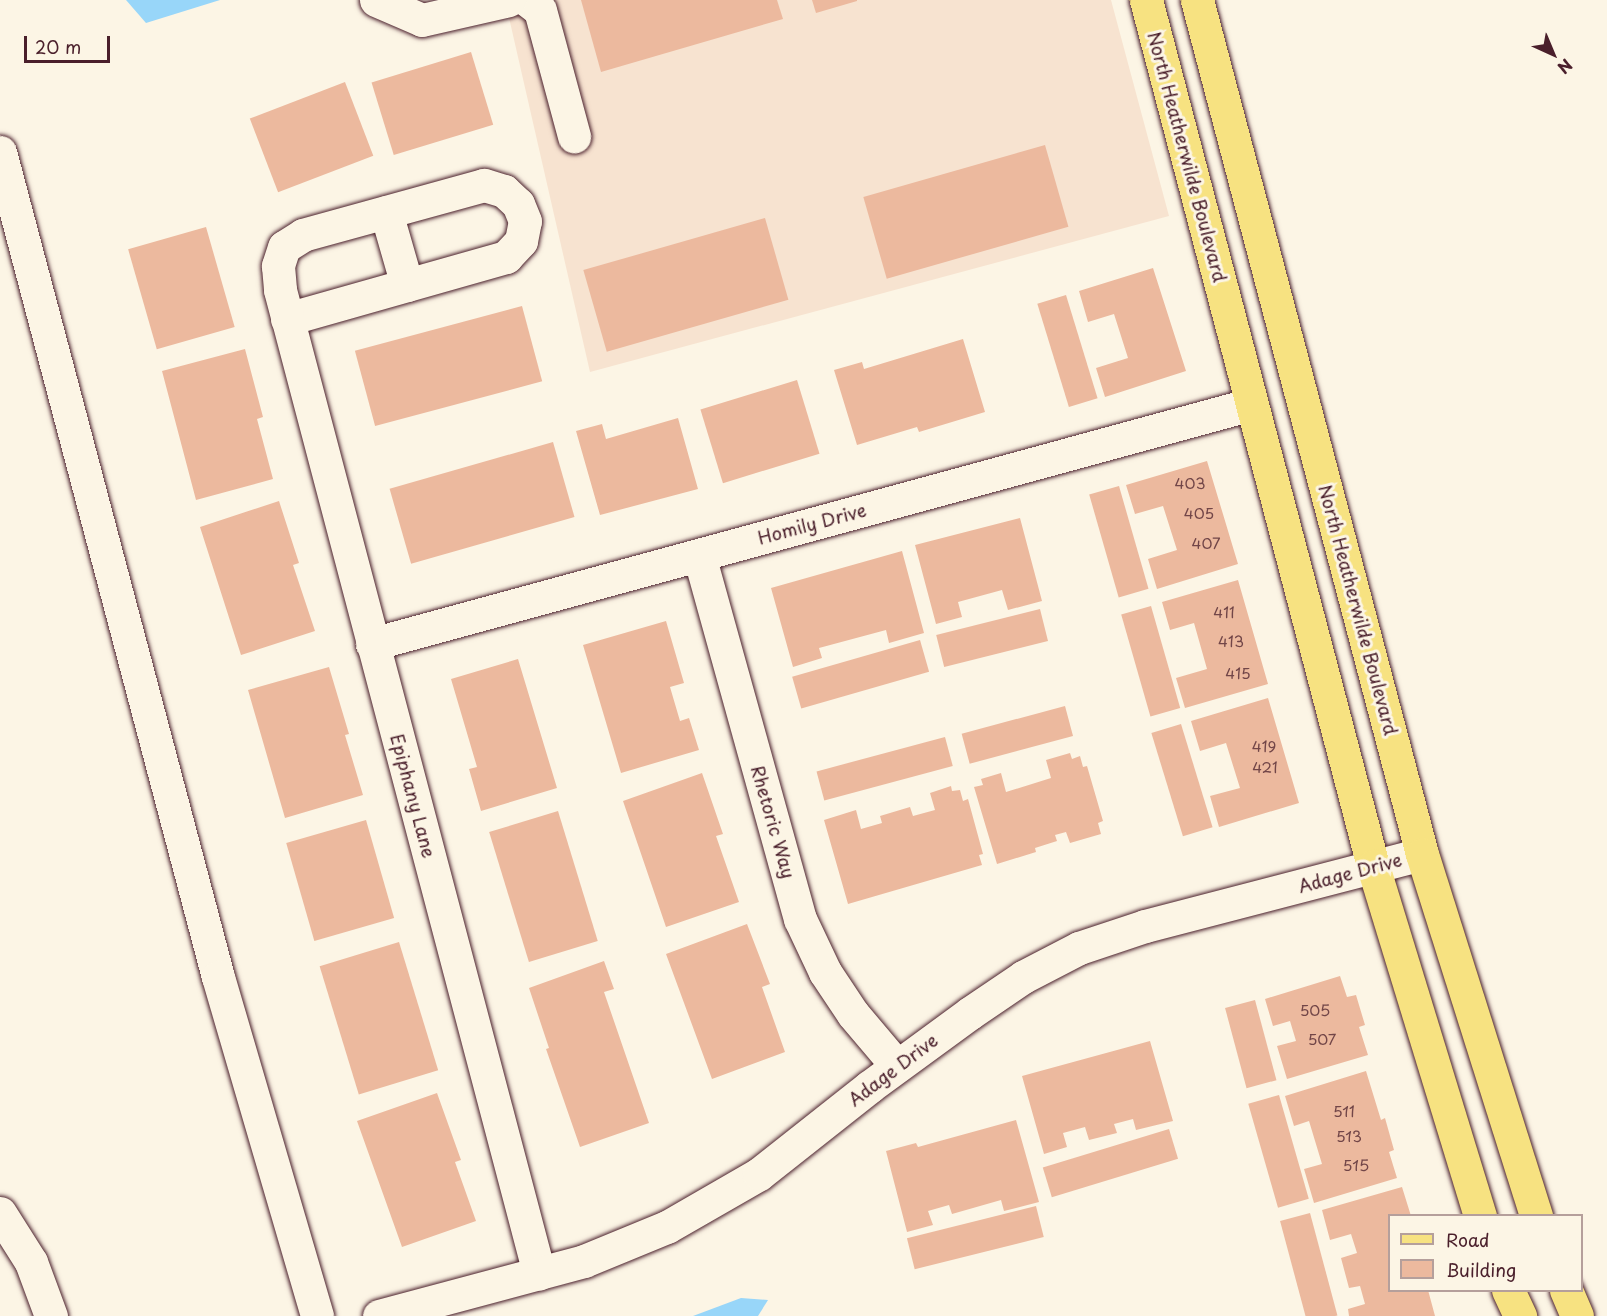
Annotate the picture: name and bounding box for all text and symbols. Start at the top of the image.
scale bar [27,24,112,62]
north arrow [1523,24,1583,84]
street label: North Heatherwilde Boulevard [1143,28,1231,286]
text: 20 m [35,33,81,60]
text: N [1553,54,1578,80]
house number: 403 [1175,474,1205,492]
street label: North Heatherwilde Boulevard [1314,481,1402,739]
street label: Homily Drive [755,499,869,549]
house number: 405 [1184,504,1214,522]
house number: 407 [1192,534,1220,552]
house number: 411 [1213,603,1235,621]
house number: 413 [1218,632,1244,650]
house number: 415 [1225,664,1251,682]
street label: Epiphany Lane [386,732,440,860]
house number: 419 [1252,737,1276,755]
house number: 421 [1252,758,1278,776]
street label: Rhetoric Way [747,763,799,881]
street label: Adage Drive [1296,849,1404,897]
house number: 505 [1300,1001,1330,1019]
street label: Adage Drive [844,1029,942,1111]
house number: 507 [1308,1030,1336,1048]
house number: 511 [1333,1102,1355,1120]
house number: 513 [1336,1127,1362,1145]
house number: 515 [1343,1156,1369,1174]
legend [1388,1214,1583,1292]
text: Road [1446,1226,1490,1253]
text: Building [1446,1256,1516,1283]

